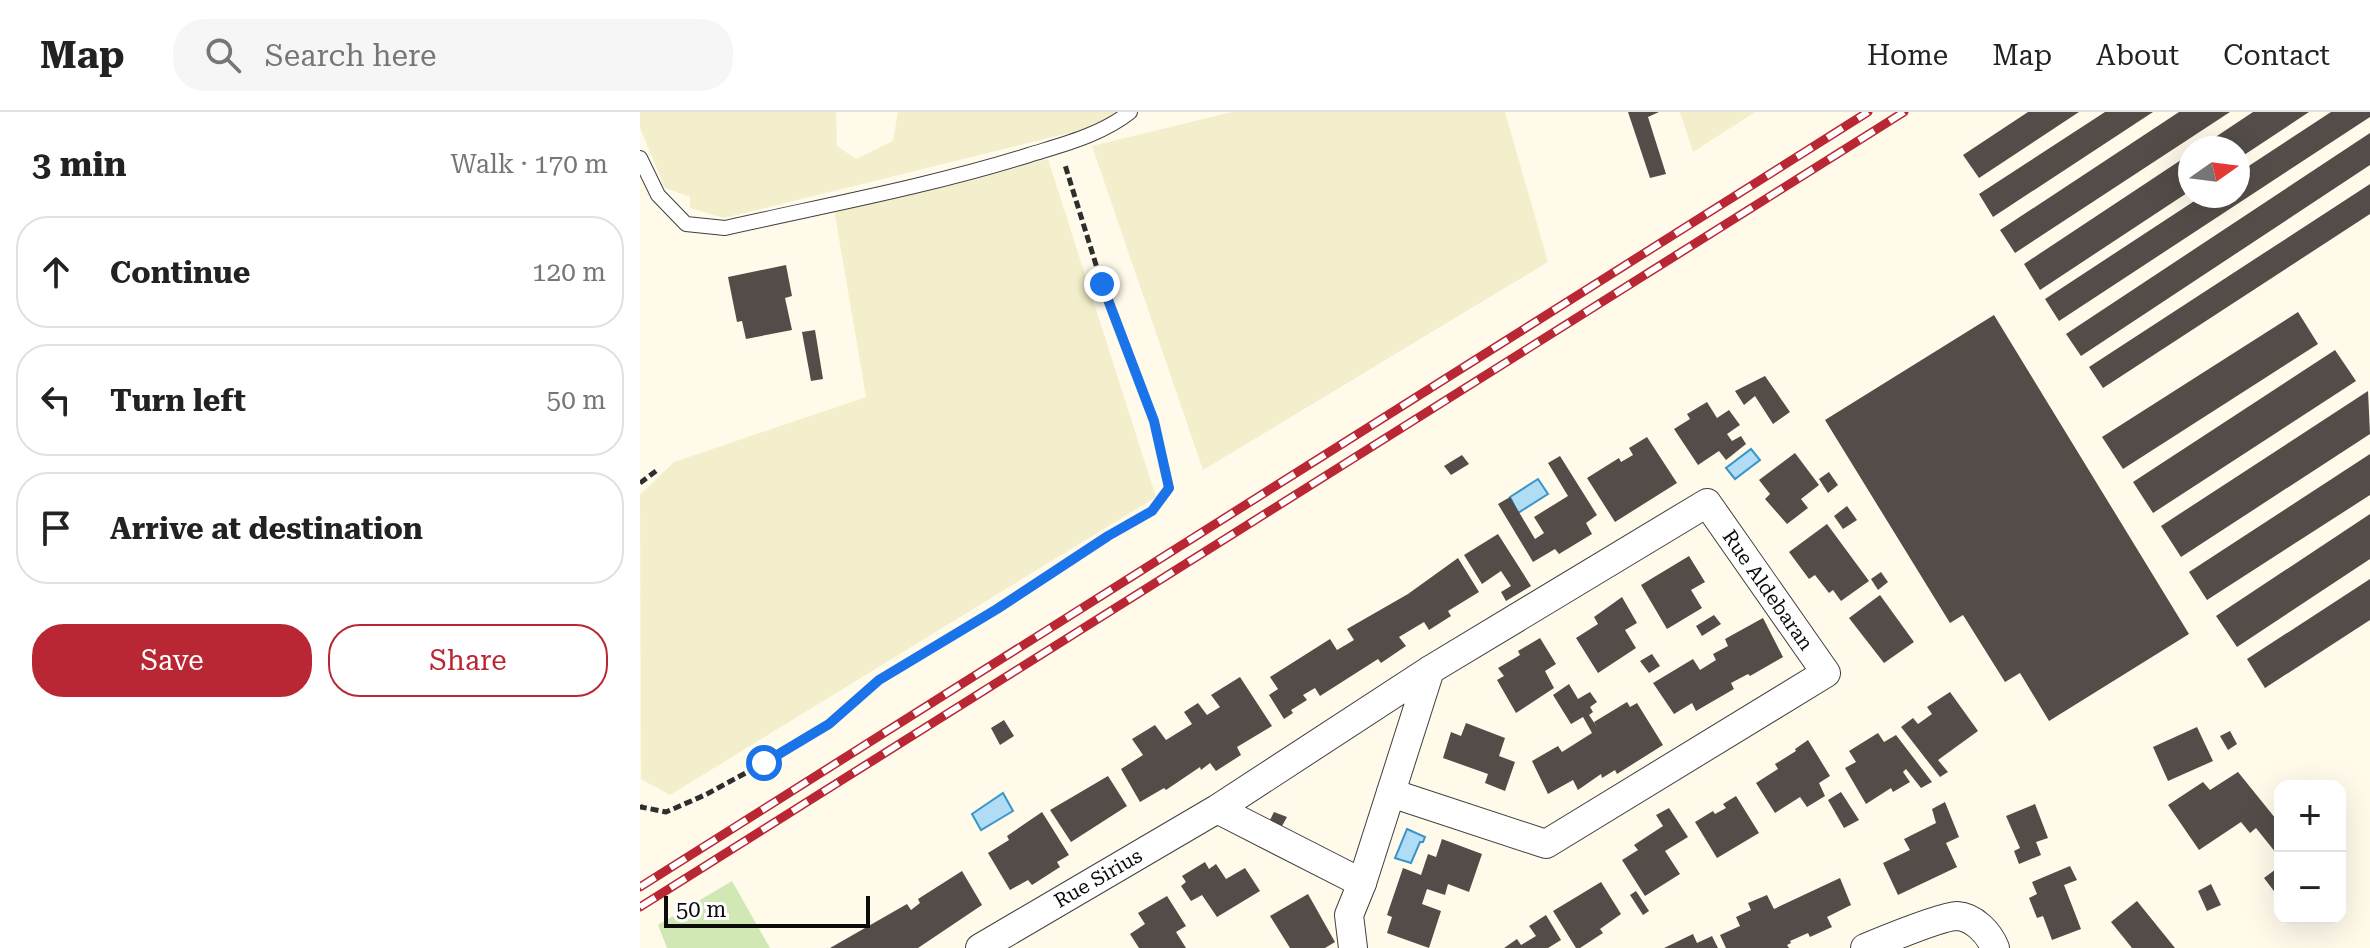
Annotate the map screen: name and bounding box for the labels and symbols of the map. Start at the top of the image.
north arrow [2178,136,2250,208]
route end [1084,266,1120,302]
street label: Rue Aldebaran [1718,525,1818,655]
route start [746,745,782,781]
street label: Rue Sirius [1050,843,1146,913]
scale bar [664,892,870,928]

